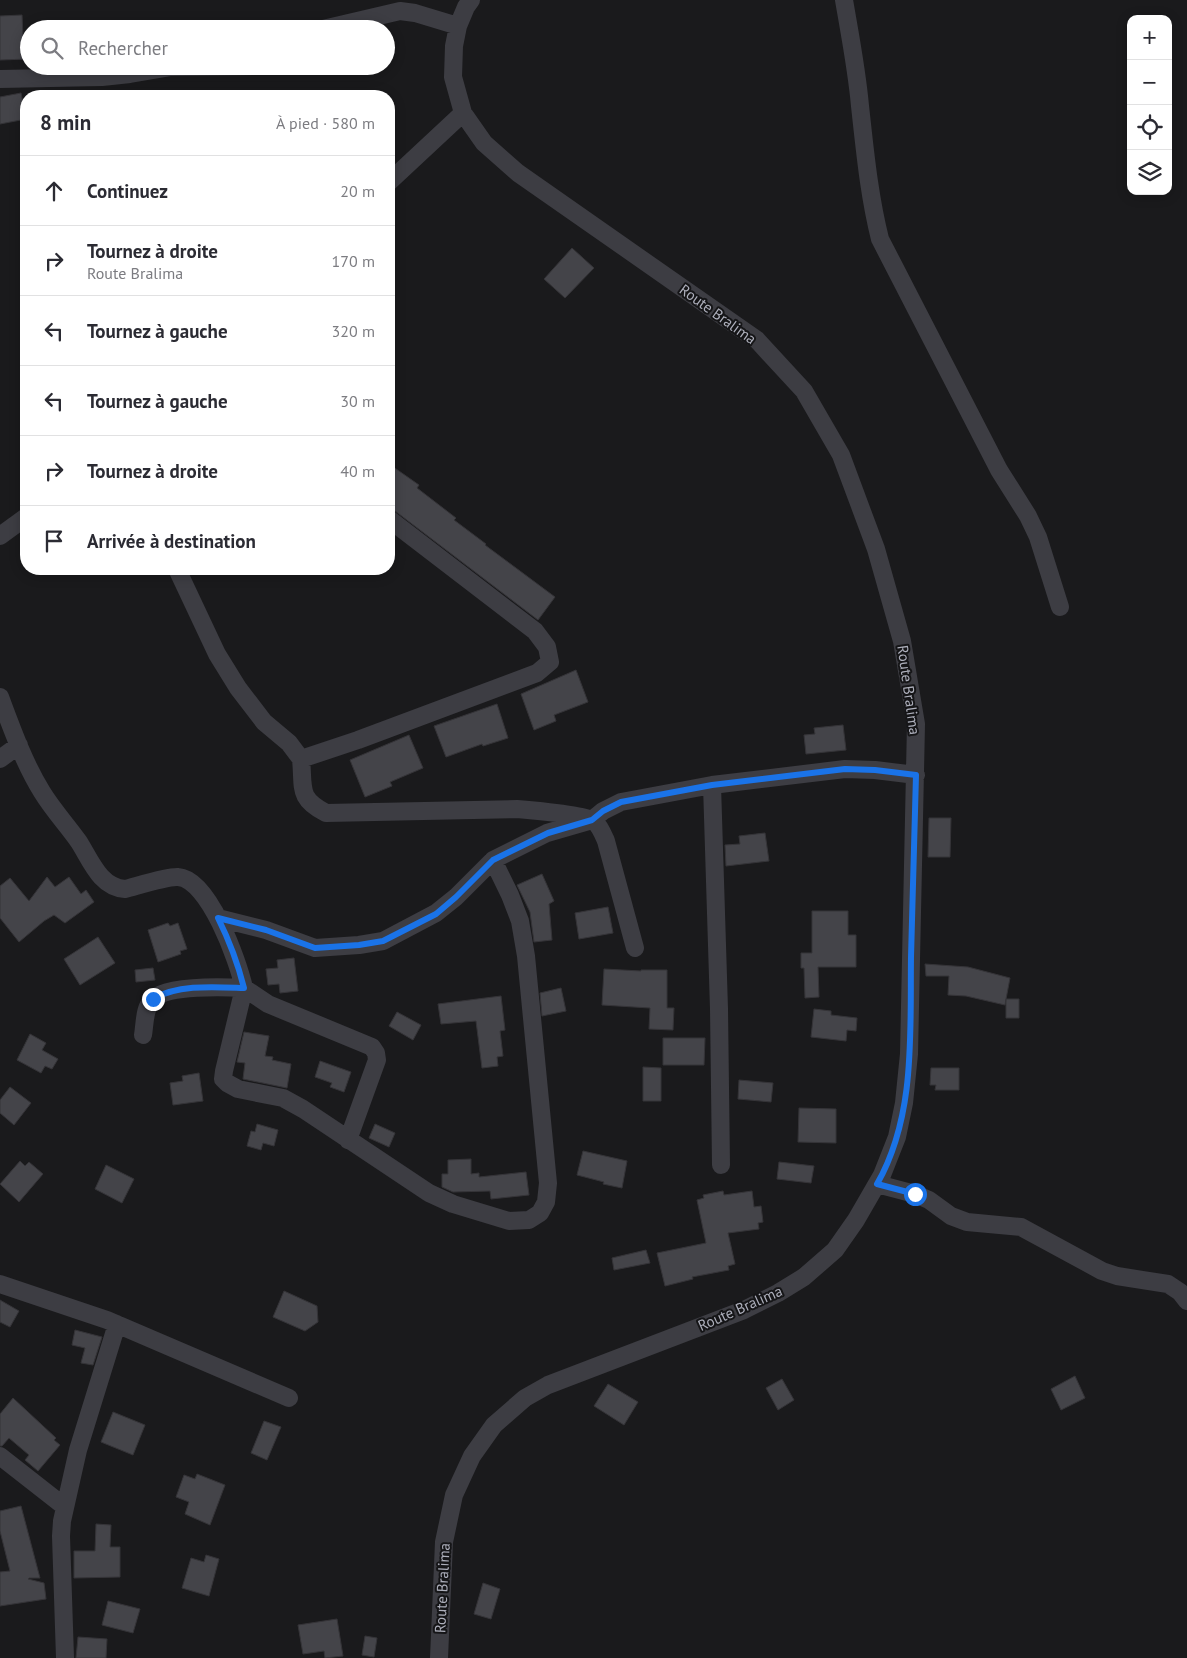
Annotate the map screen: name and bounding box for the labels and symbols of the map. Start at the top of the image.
street label: Route Bralima [676,280,760,348]
street label: Route Bralima [893,644,925,736]
route end [142,988,165,1011]
route start [904,1183,927,1206]
street label: Route Bralima [695,1281,785,1335]
street label: Route Bralima [430,1542,454,1634]

